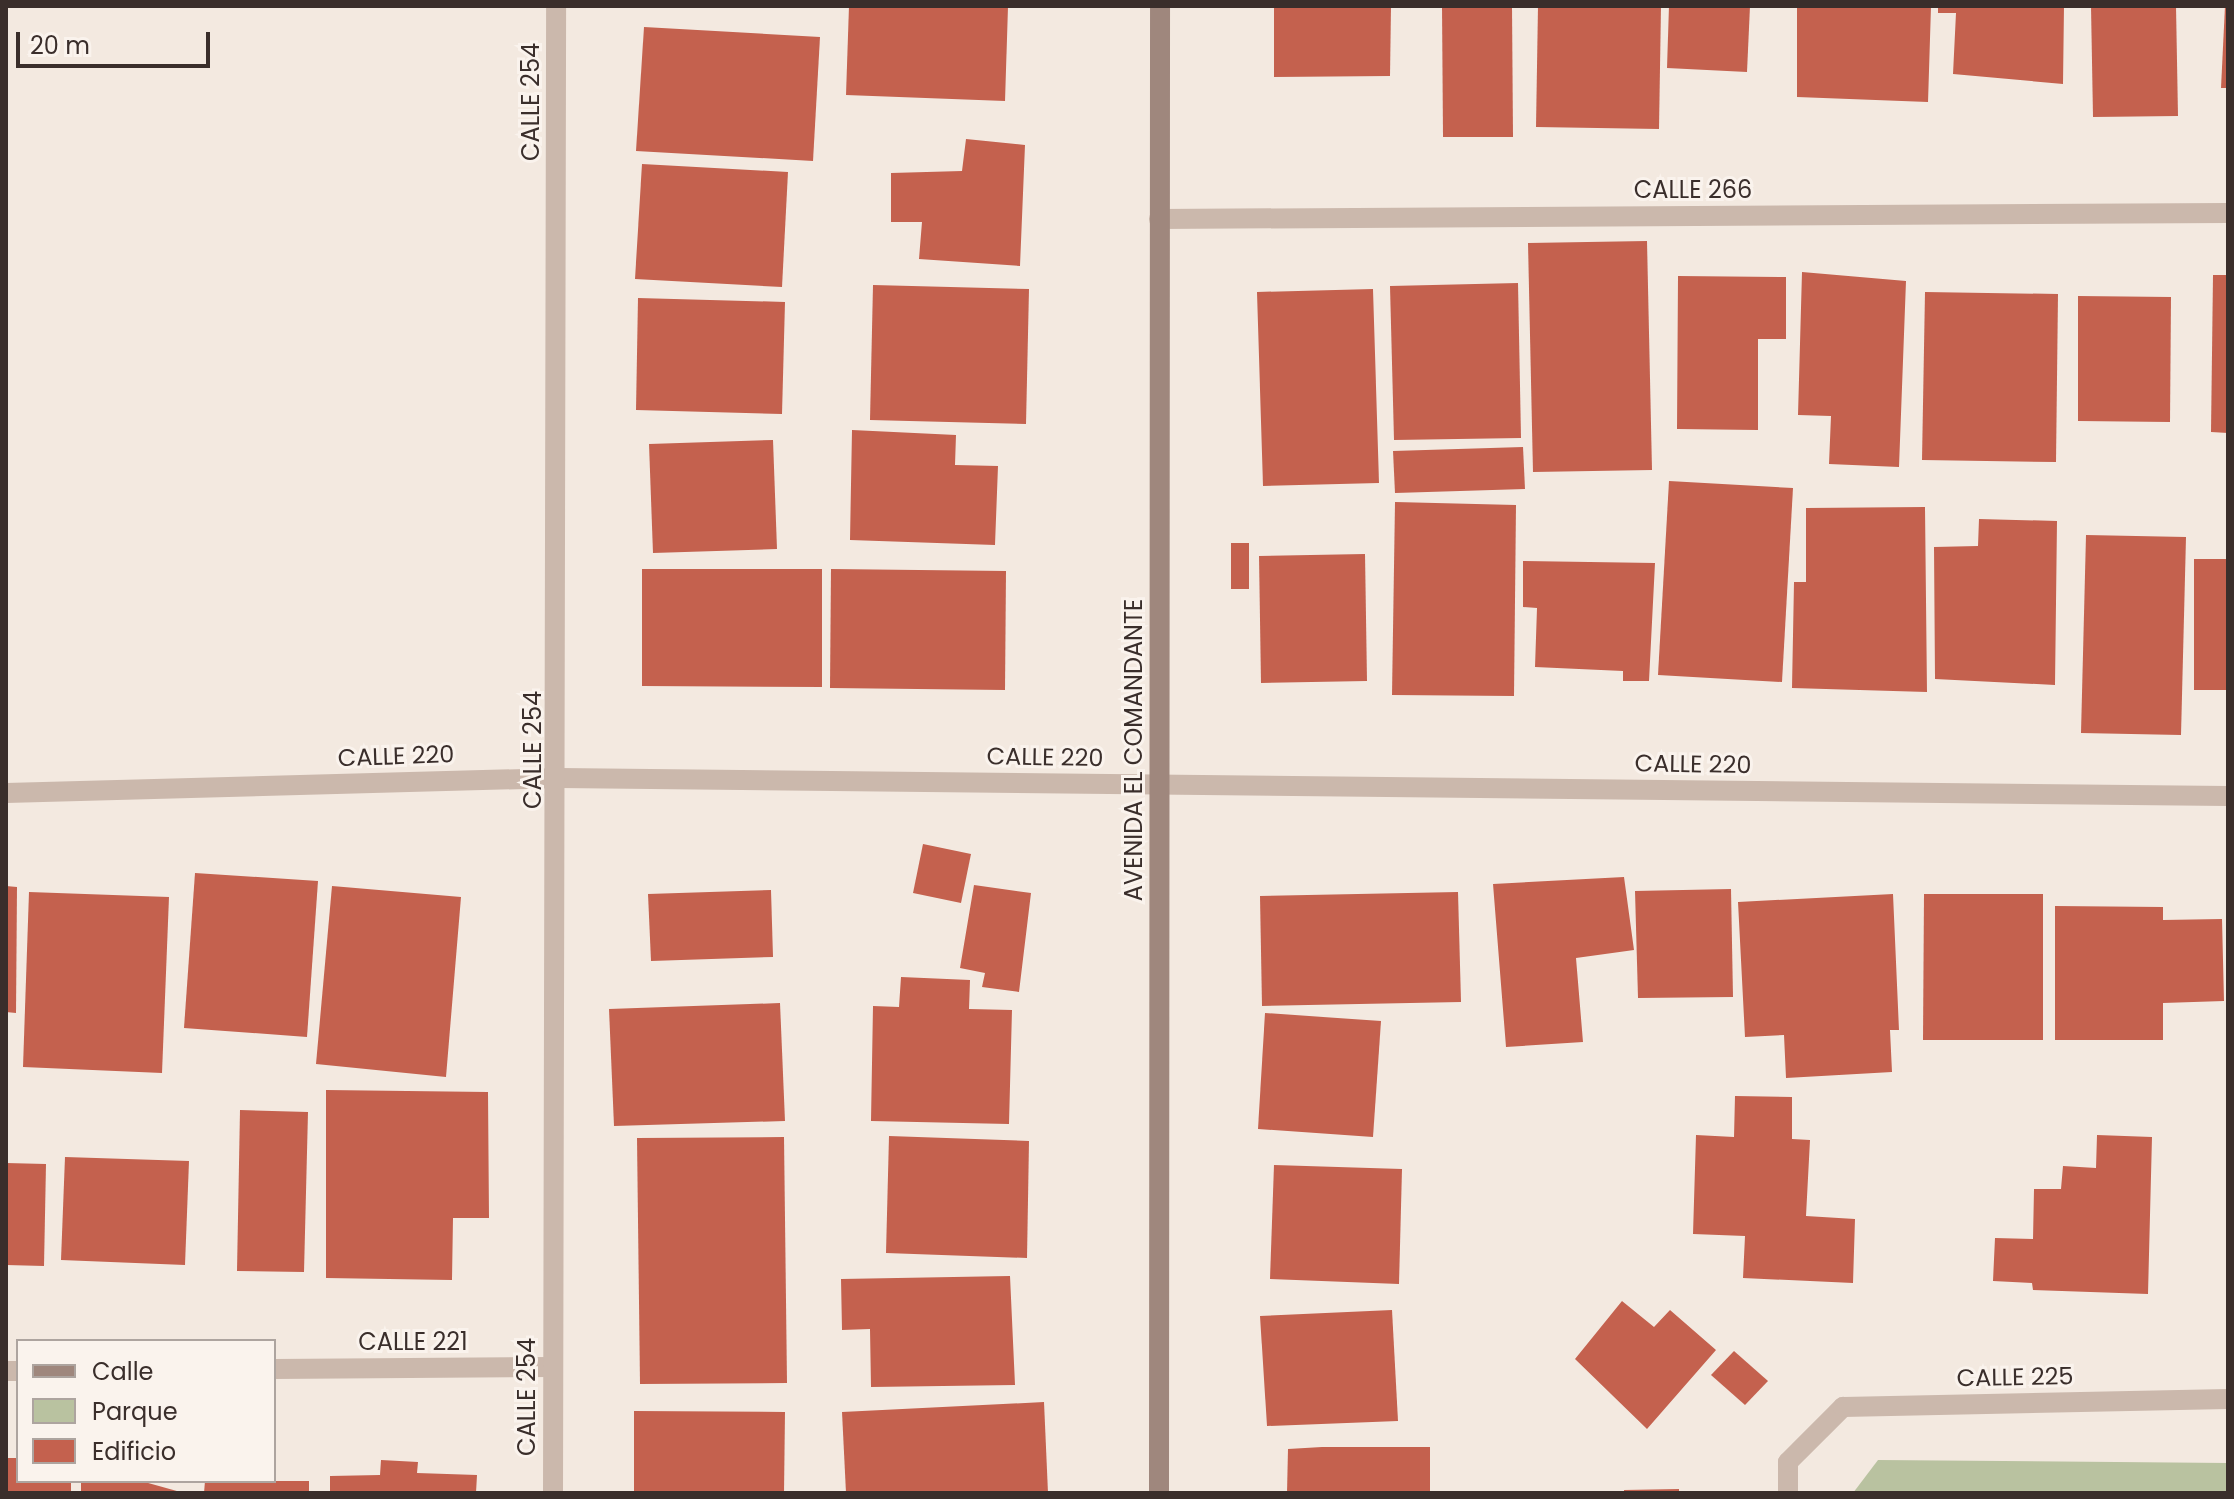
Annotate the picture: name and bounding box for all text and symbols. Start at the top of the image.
scale bar [20,16,214,66]
text: 20 m [30,29,90,62]
street label: CALLE 254 [517,43,545,161]
street label: CALLE 266 [1634,176,1752,204]
street label: AVENIDA EL COMANDANTE [1120,599,1148,901]
street label: CALLE 254 [519,691,547,809]
street label: CALLE 220 [337,740,455,772]
street label: CALLE 220 [986,742,1104,772]
street label: CALLE 220 [1634,749,1752,779]
street label: CALLE 221 [358,1328,468,1356]
street label: CALLE 254 [513,1338,541,1456]
legend [16,1339,276,1483]
text: Calle [92,1355,153,1388]
street label: CALLE 225 [1956,1362,2074,1392]
text: Parque [92,1395,178,1428]
text: Edificio [92,1435,176,1468]

